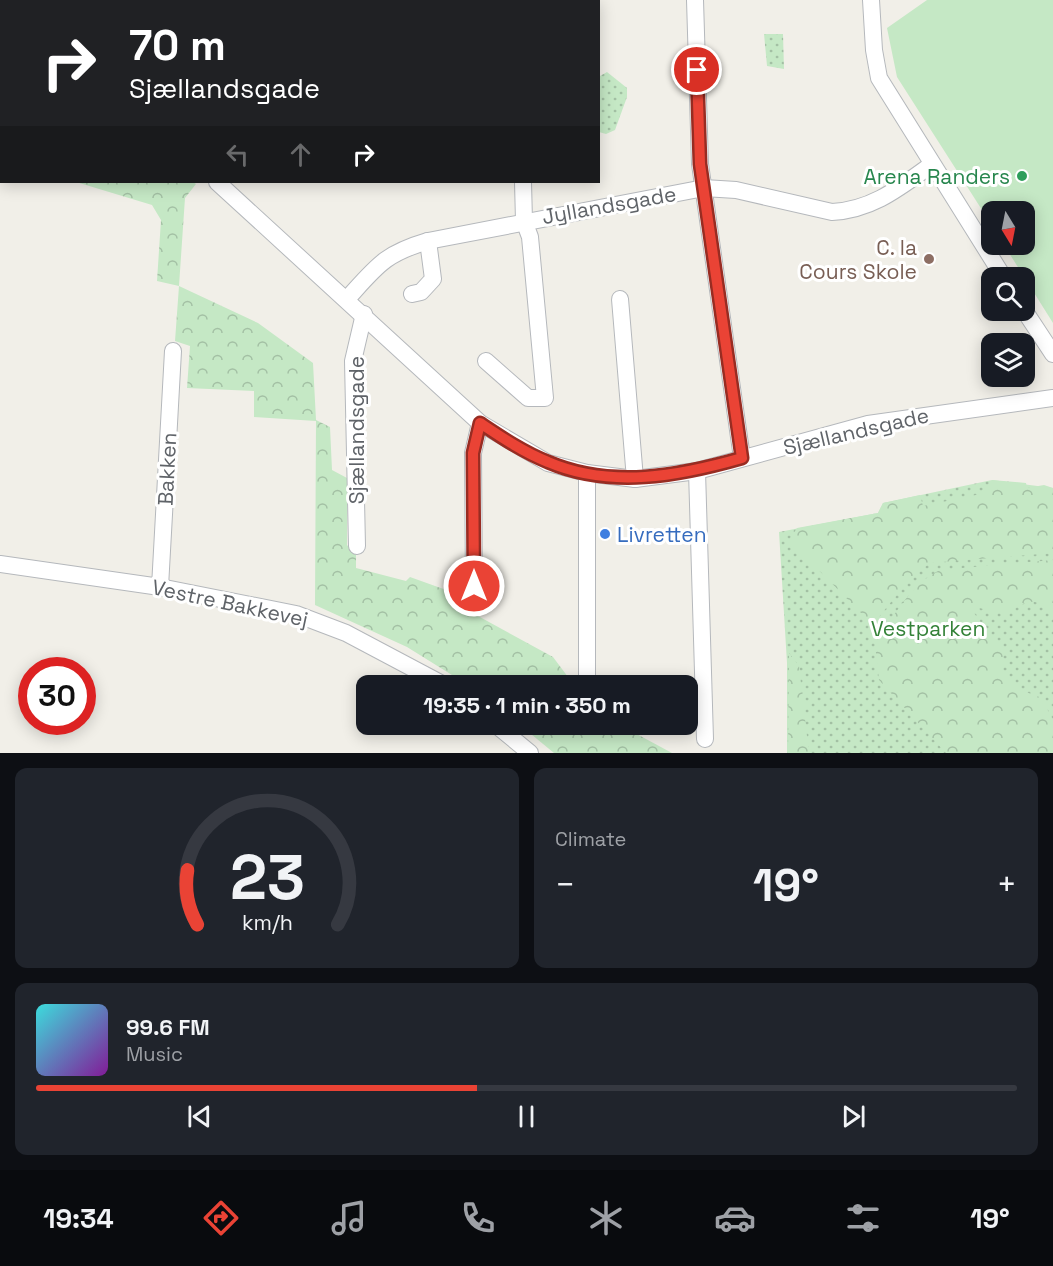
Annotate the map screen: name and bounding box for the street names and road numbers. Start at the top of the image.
street label: Jyllandsgade [540,180,678,230]
street label: Sjællandsgade [343,356,370,504]
street label: Sjællandsgade [781,401,931,461]
street label: Bakken [152,432,182,506]
street label: Vestre Bakkevej [149,573,311,633]

